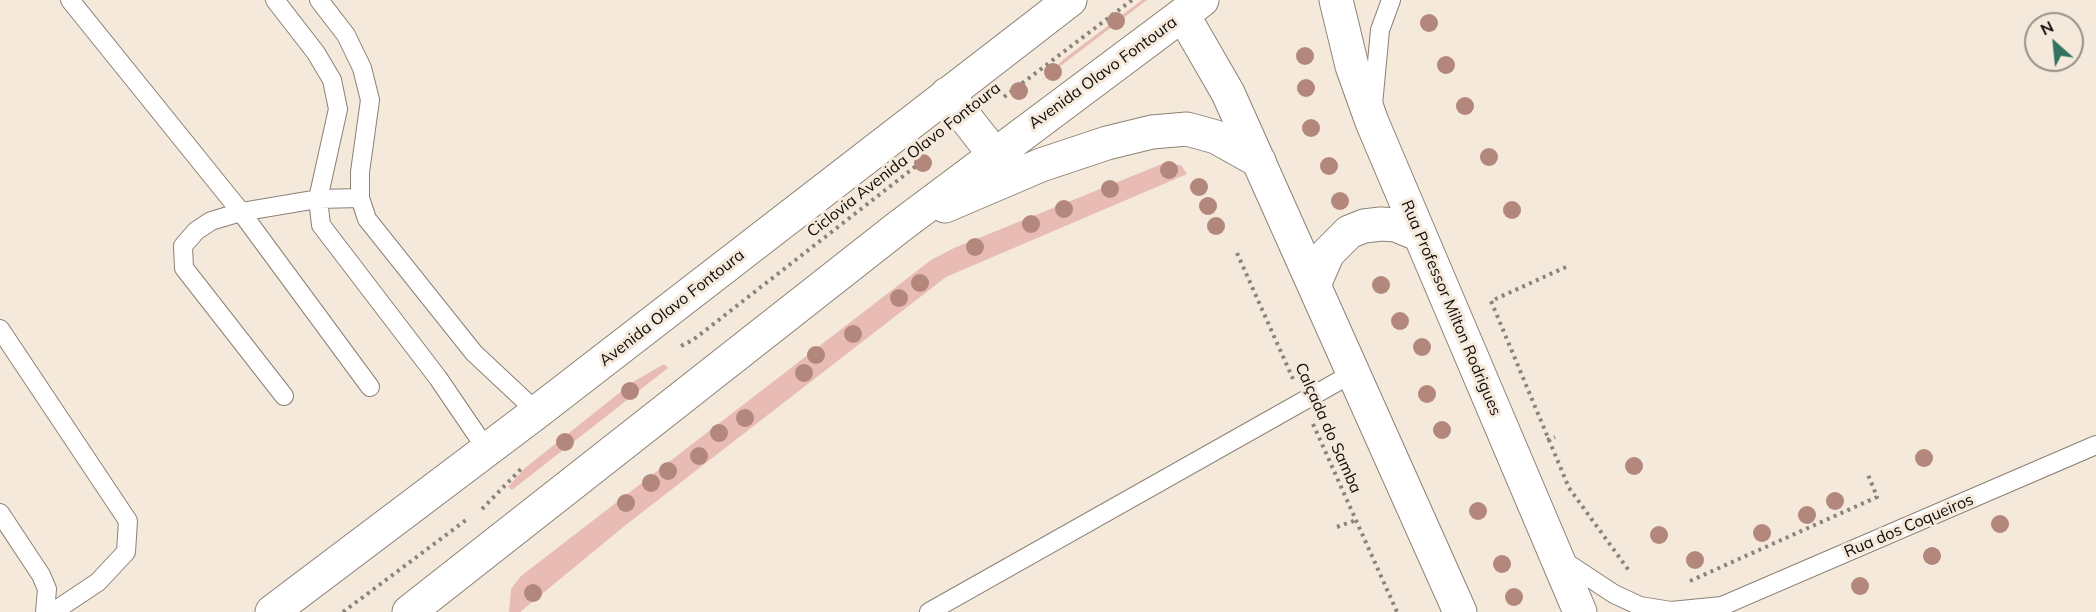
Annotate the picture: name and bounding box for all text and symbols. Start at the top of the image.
north arrow [2024,12,2084,72]
street label: Avenida Olavo Fontoura [1025,13,1181,133]
text: N [2037,16,2057,39]
street label: Ciclovia Avenida Olavo Fontoura [803,78,1005,242]
street label: Rua Professor Milton Rodrigues [1397,197,1505,419]
street label: Avenida Olavo Fontoura [596,245,748,371]
street label: Calçada do Samba [1291,360,1365,496]
street label: Rua dos Coqueiros [1841,490,1977,562]

